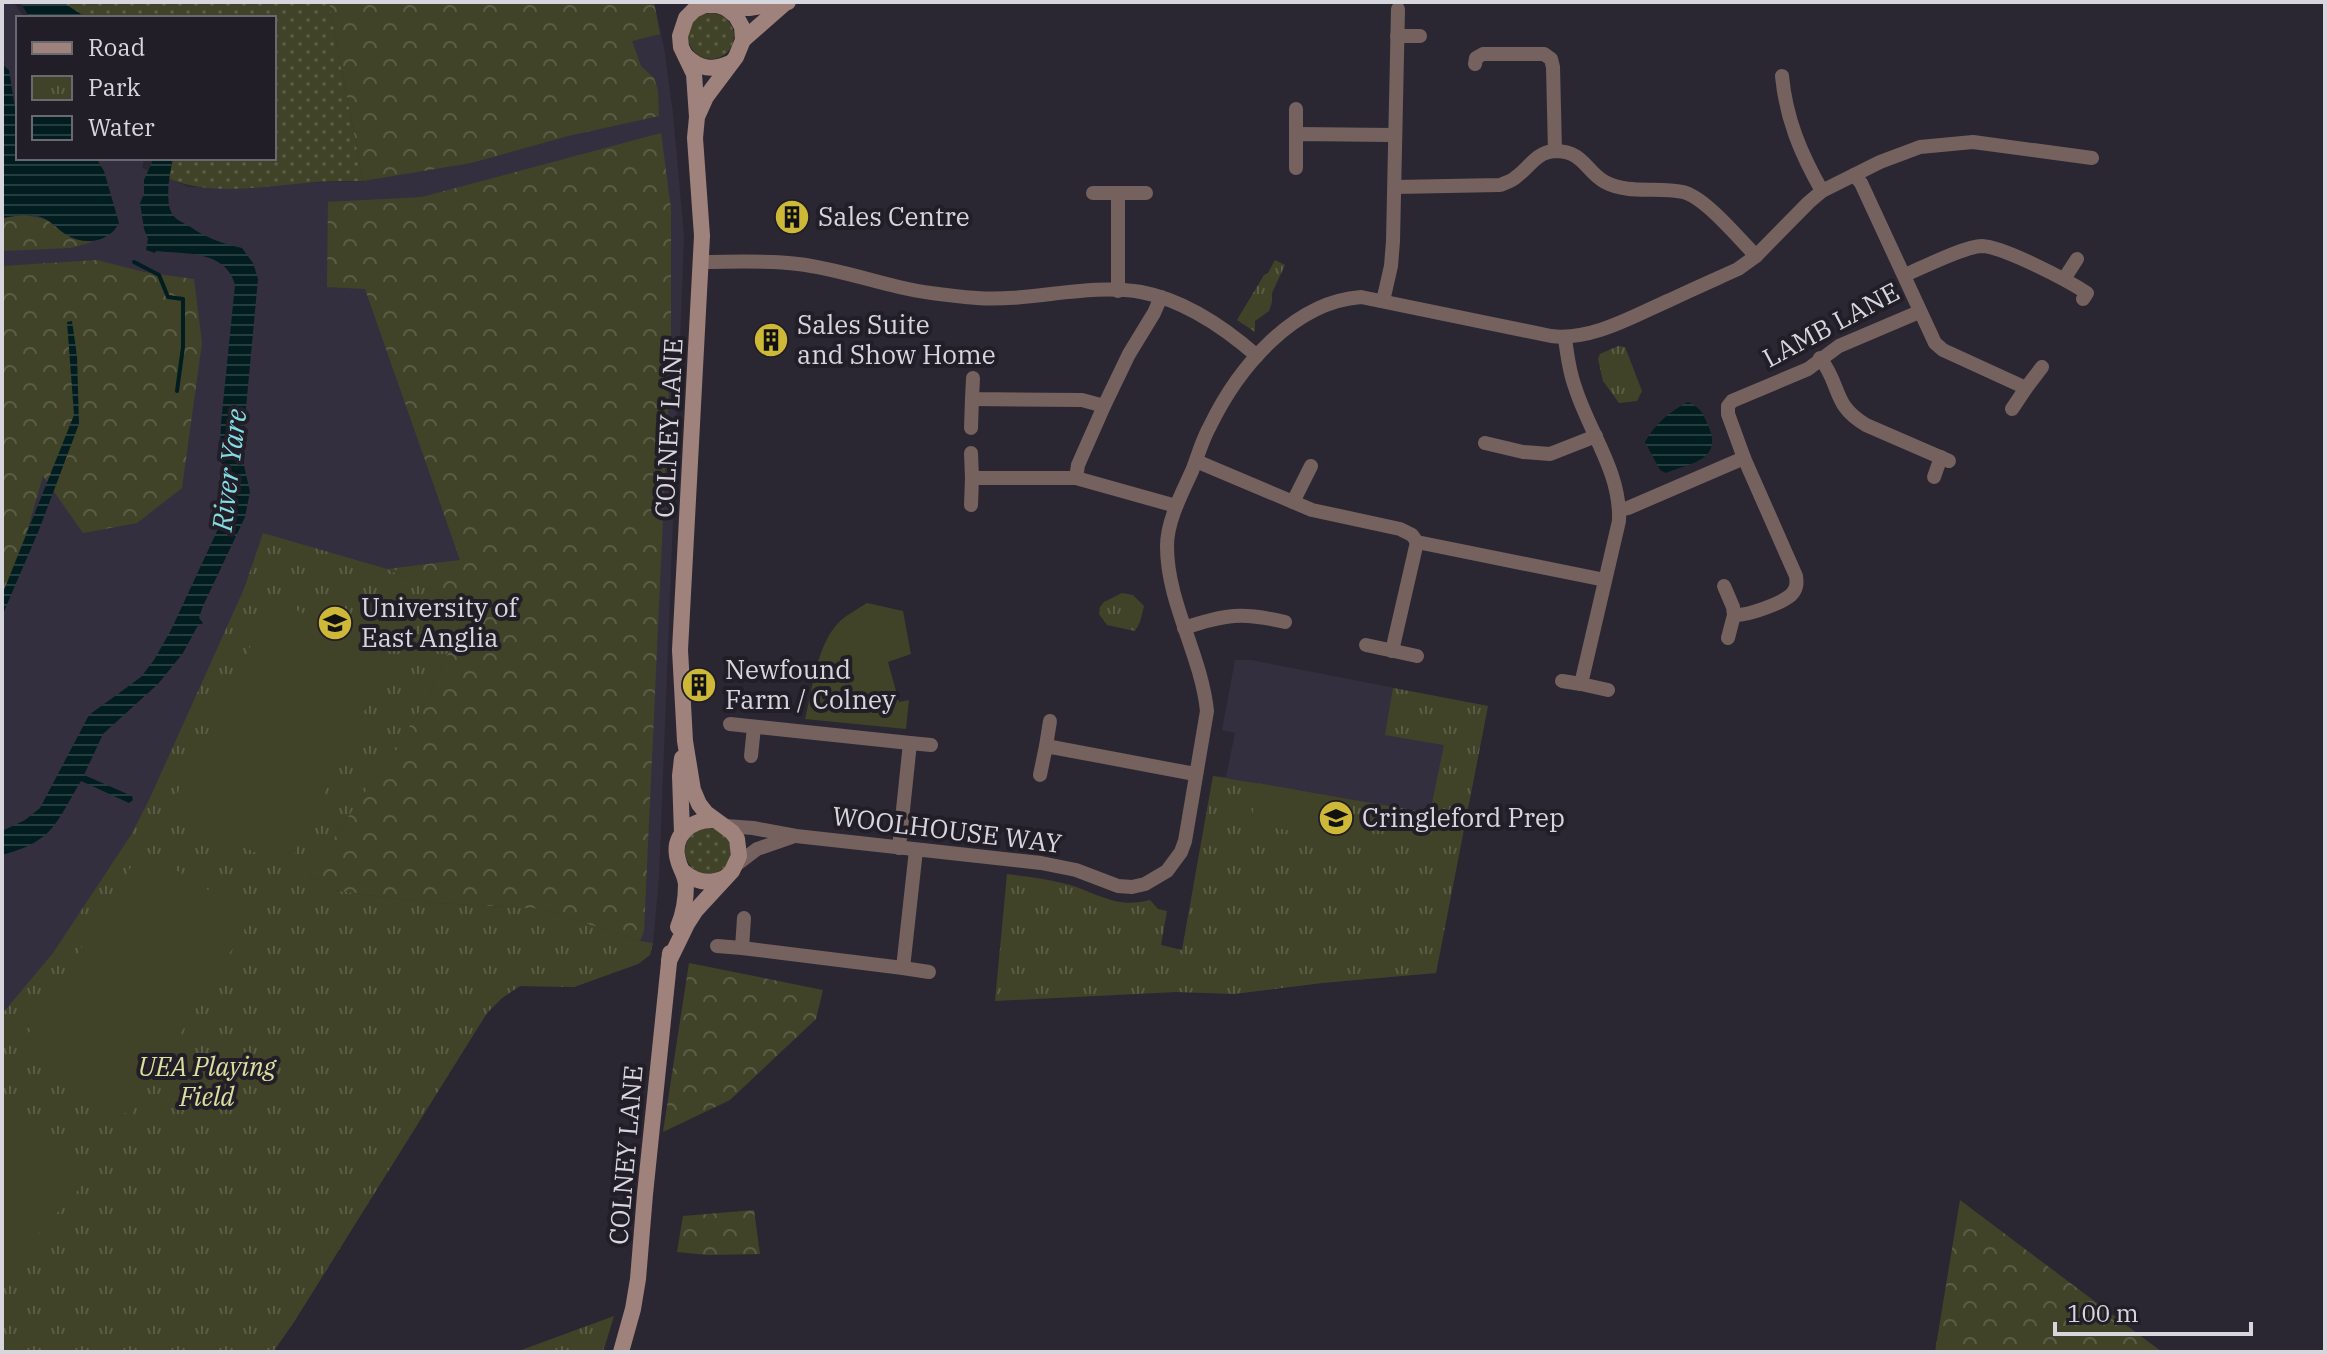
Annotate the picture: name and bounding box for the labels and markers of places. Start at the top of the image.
building icon: Sales Centre [773,198,811,236]
place label: Sales Centre [818,199,970,233]
place label: Sales Suite and Show Home [797,307,996,371]
building icon: Sales Suite and Show Home [752,321,790,359]
place label: University of East Anglia [361,590,519,654]
school or university icon: University of East Anglia [316,604,354,642]
place label: Newfound Farm / Colney [725,652,896,716]
building icon: Newfound Farm / Colney [680,666,718,704]
school or university icon: Cringleford Prep [1317,799,1355,837]
place label: Cringleford Prep [1362,800,1565,834]

